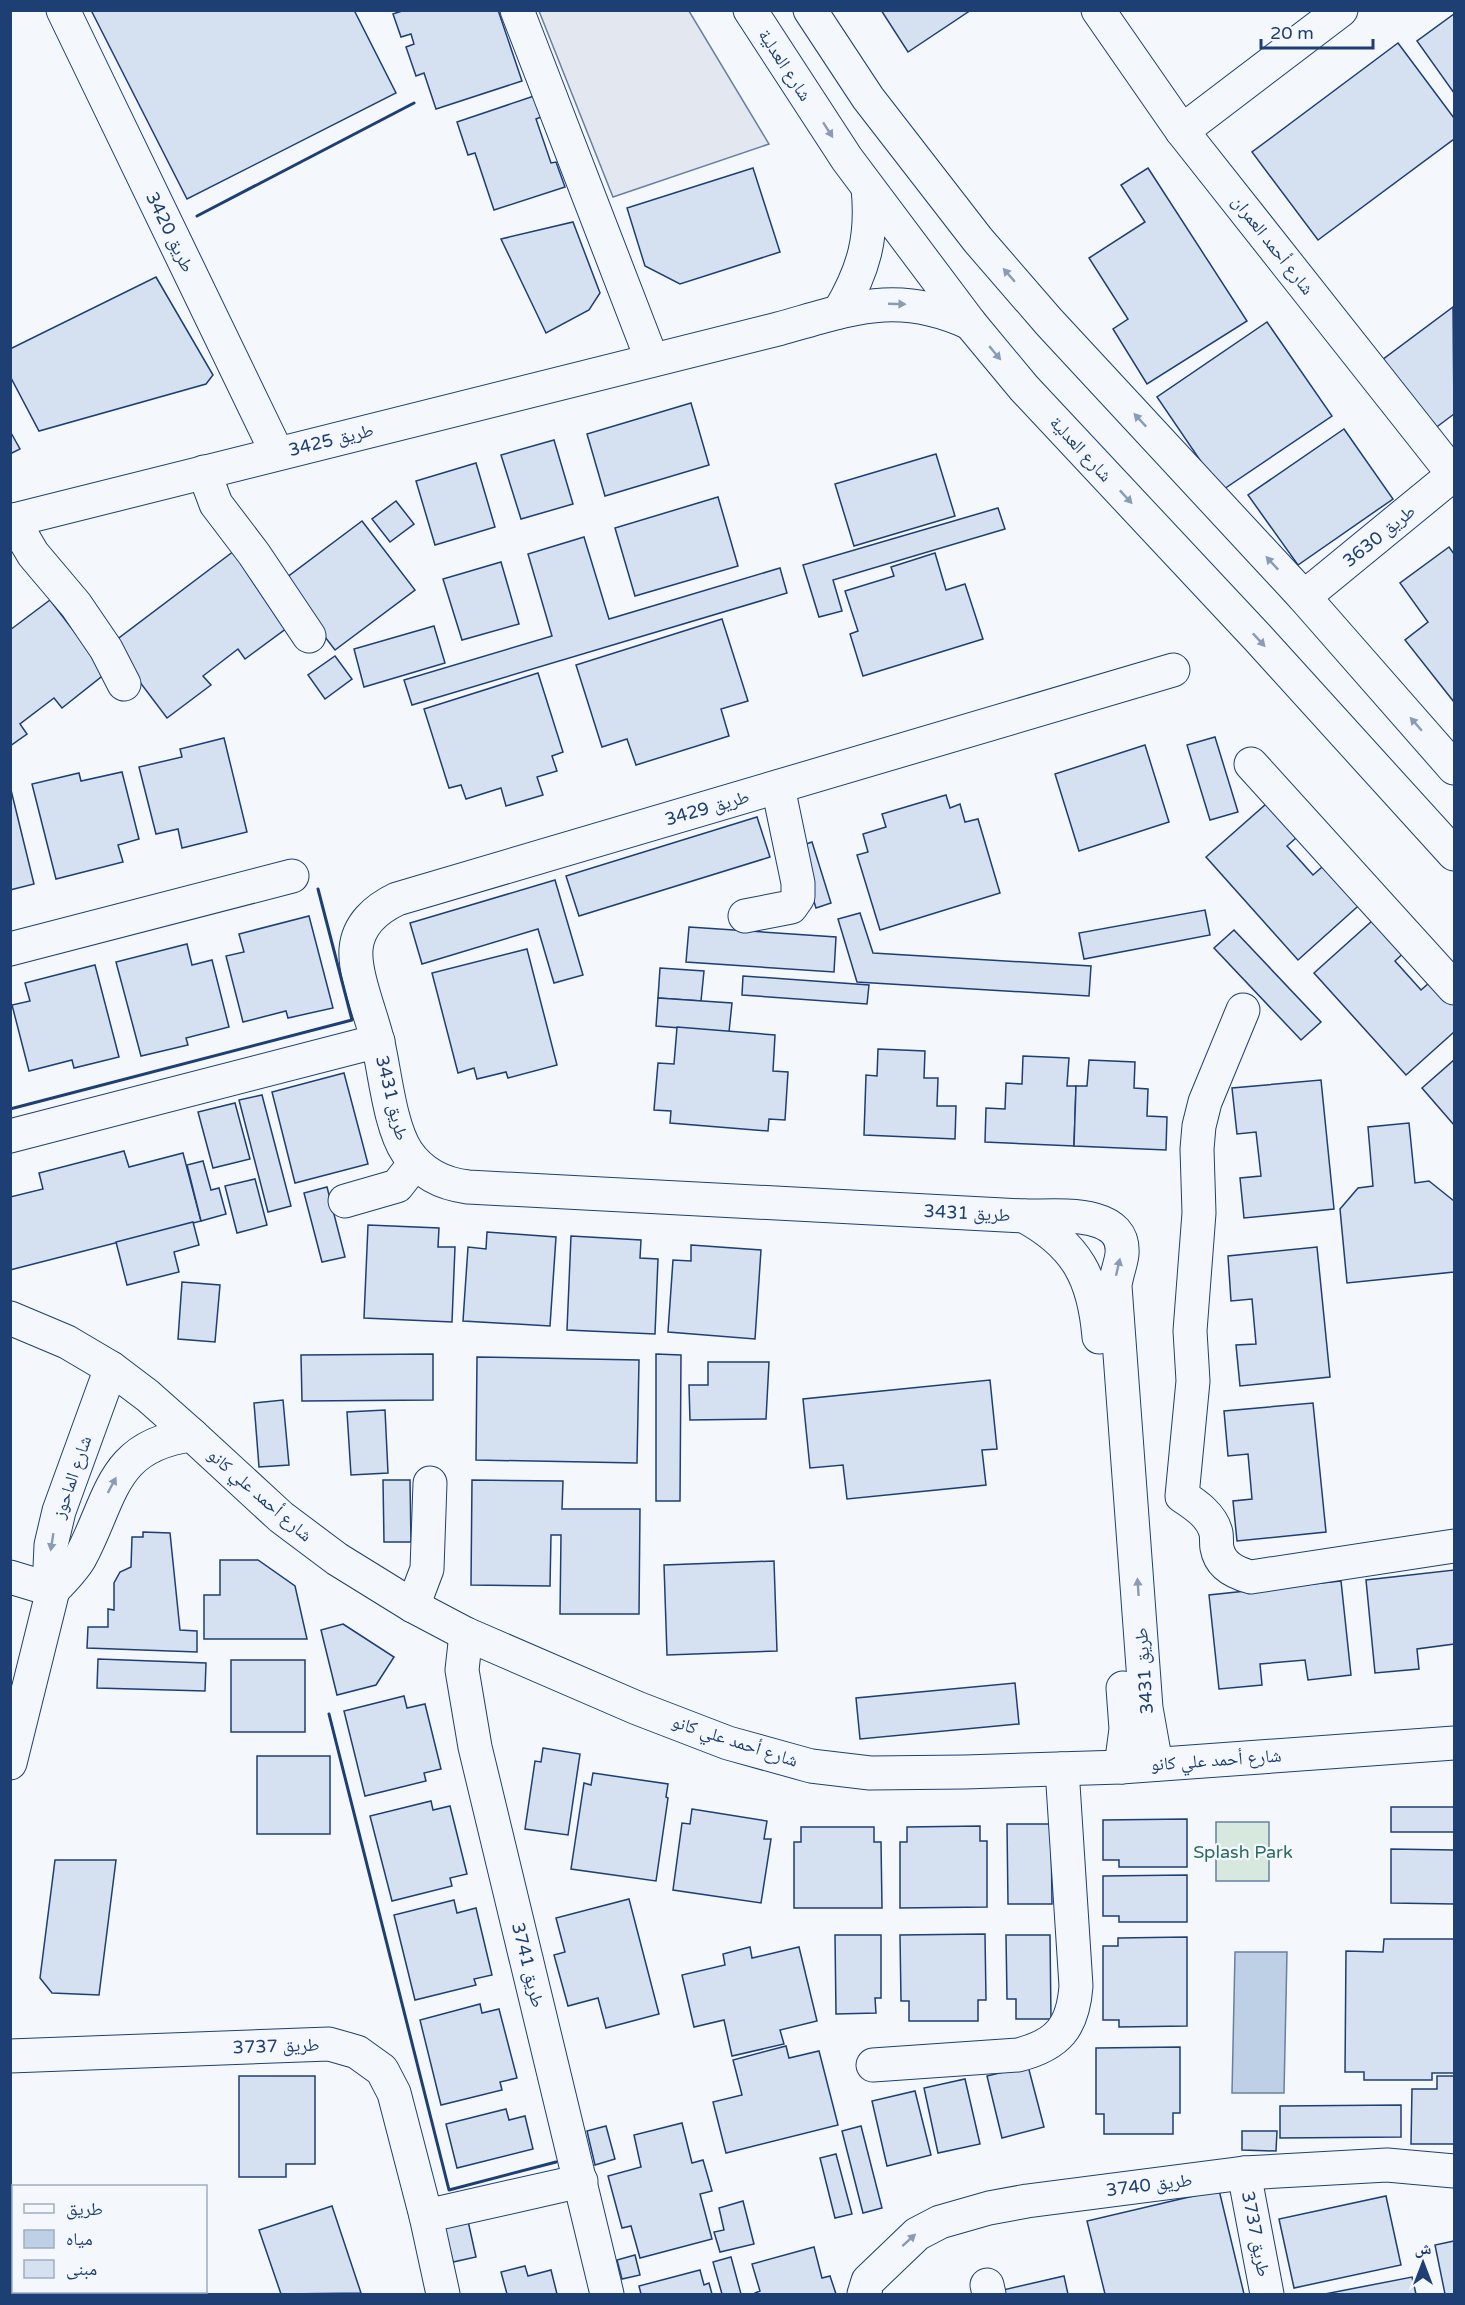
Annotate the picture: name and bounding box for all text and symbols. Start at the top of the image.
scale bar [1261,12,1374,50]
text: 20 m [1270,22,1314,44]
street label: شارع العدلية [754,25,816,105]
one-way arrow [822,122,833,138]
street label: طريق 3420 [141,188,199,276]
street label: شارع أحمد العمران [1227,191,1319,299]
one-way arrow [1002,267,1015,283]
one-way arrow [887,299,906,308]
one-way arrow [988,345,1001,360]
street label: شارع العدلية [1045,412,1117,486]
one-way arrow [1133,412,1147,427]
street label: طريق 3425 [286,419,376,461]
one-way arrow [1119,490,1133,505]
street label: طريق 3630 [1338,500,1420,572]
one-way arrow [1266,556,1280,570]
one-way arrow [1252,633,1266,647]
one-way arrow [1410,717,1423,732]
street label: طريق 3429 [662,785,752,831]
street label: طريق 3431 [371,1053,413,1143]
street label: طريق 3431 [923,1200,1011,1226]
one-way arrow [1114,1258,1124,1276]
street label: شارع الماحوز [47,1433,96,1522]
street label: شارع أحمد علي كانو [201,1444,317,1549]
one-way arrow [108,1477,117,1494]
one-way arrow [48,1533,57,1552]
one-way arrow [1133,1577,1143,1596]
street label: طريق 3431 [1130,1627,1158,1715]
street label: شارع أحمد علي كانو [668,1710,801,1775]
street label: شارع أحمد علي كانو [1150,1744,1282,1779]
park label: Splash Park [1193,1841,1293,1863]
street label: طريق 3741 [507,1920,549,2010]
street label: طريق 3737 [232,2033,320,2059]
street label: طريق 3740 [1105,2169,1193,2201]
legend [12,2185,207,2293]
street label: طريق 3737 [1237,2189,1275,2279]
text: طريق [66,2198,103,2220]
text: مياه [66,2228,93,2250]
one-way arrow [902,2233,917,2247]
north arrow [1393,2233,1453,2293]
text: ش [1415,2239,1432,2259]
text: مبنى [66,2258,97,2280]

